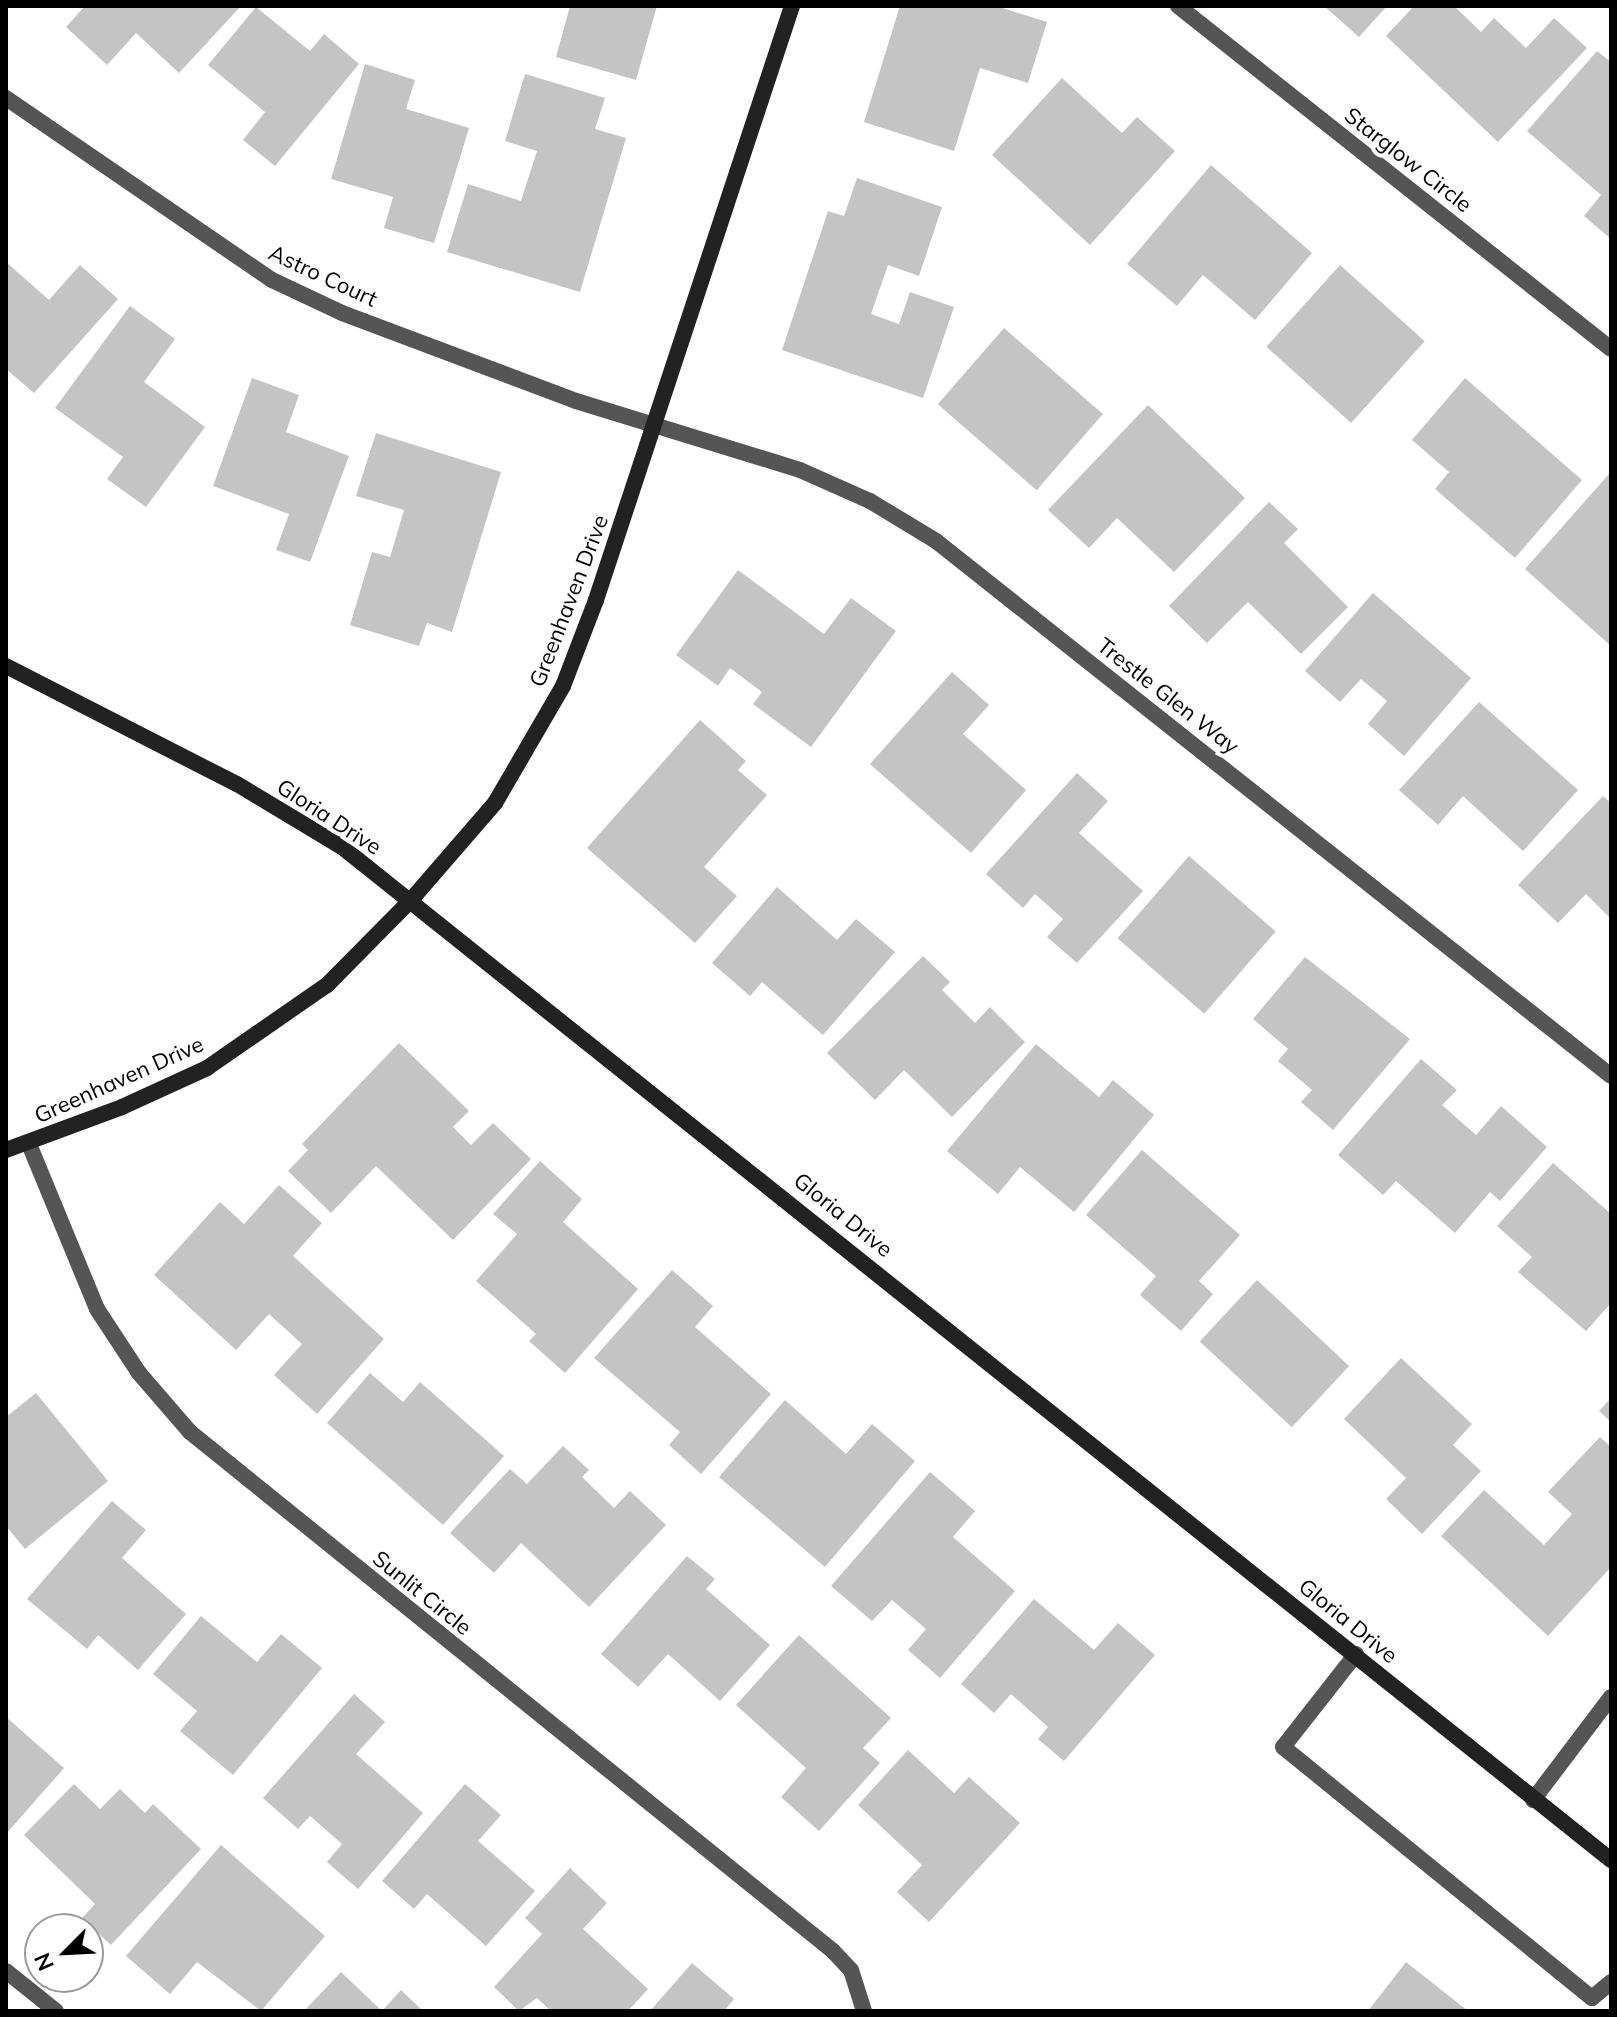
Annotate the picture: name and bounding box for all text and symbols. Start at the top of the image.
street label: Starglow Circle [1339,102,1477,218]
street label: Astro Court [265,239,381,313]
street label: Greenhaven Drive [524,511,614,691]
street label: Trestle Glen Way [1092,632,1244,760]
street label: Gloria Drive [272,773,386,861]
street label: Greenhaven Drive [30,1031,208,1129]
street label: Gloria Drive [788,1167,898,1263]
street label: Sunlit Circle [367,1545,477,1641]
street label: Gloria Drive [1293,1573,1403,1669]
north arrow [24,1913,104,1993]
text: N [28,1949,60,1975]

